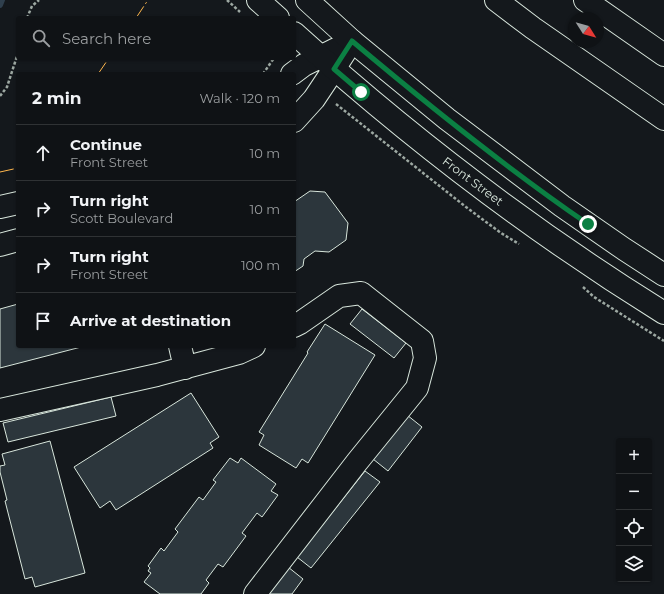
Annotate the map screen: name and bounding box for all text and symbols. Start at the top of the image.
north arrow [568,12,604,48]
search box [16,16,296,60]
icon: search [30,27,52,49]
text: Search here [62,29,151,48]
route start [352,83,370,101]
text: 2 min [32,88,82,108]
text: Walk · 120 m [199,90,280,106]
text: Continue [70,135,142,154]
icon: ahead [32,142,54,164]
text: 10 m [250,145,280,161]
street label: Front Street [440,153,506,209]
text: Front Street [70,154,148,170]
text: Turn right [70,191,149,210]
icon: right [32,198,54,220]
text: 10 m [250,201,280,217]
text: Scott Boulevard [70,210,173,226]
route end [579,215,597,233]
text: Turn right [70,247,149,266]
icon: right [32,254,54,276]
text: 100 m [241,257,280,273]
text: Front Street [70,266,148,282]
icon: arrive [32,310,54,332]
text: Arrive at destination [70,311,231,330]
map controls [616,438,652,582]
button: + [616,438,652,474]
button: − [616,474,652,510]
button: locate [616,510,652,546]
button: layers [616,546,652,582]

